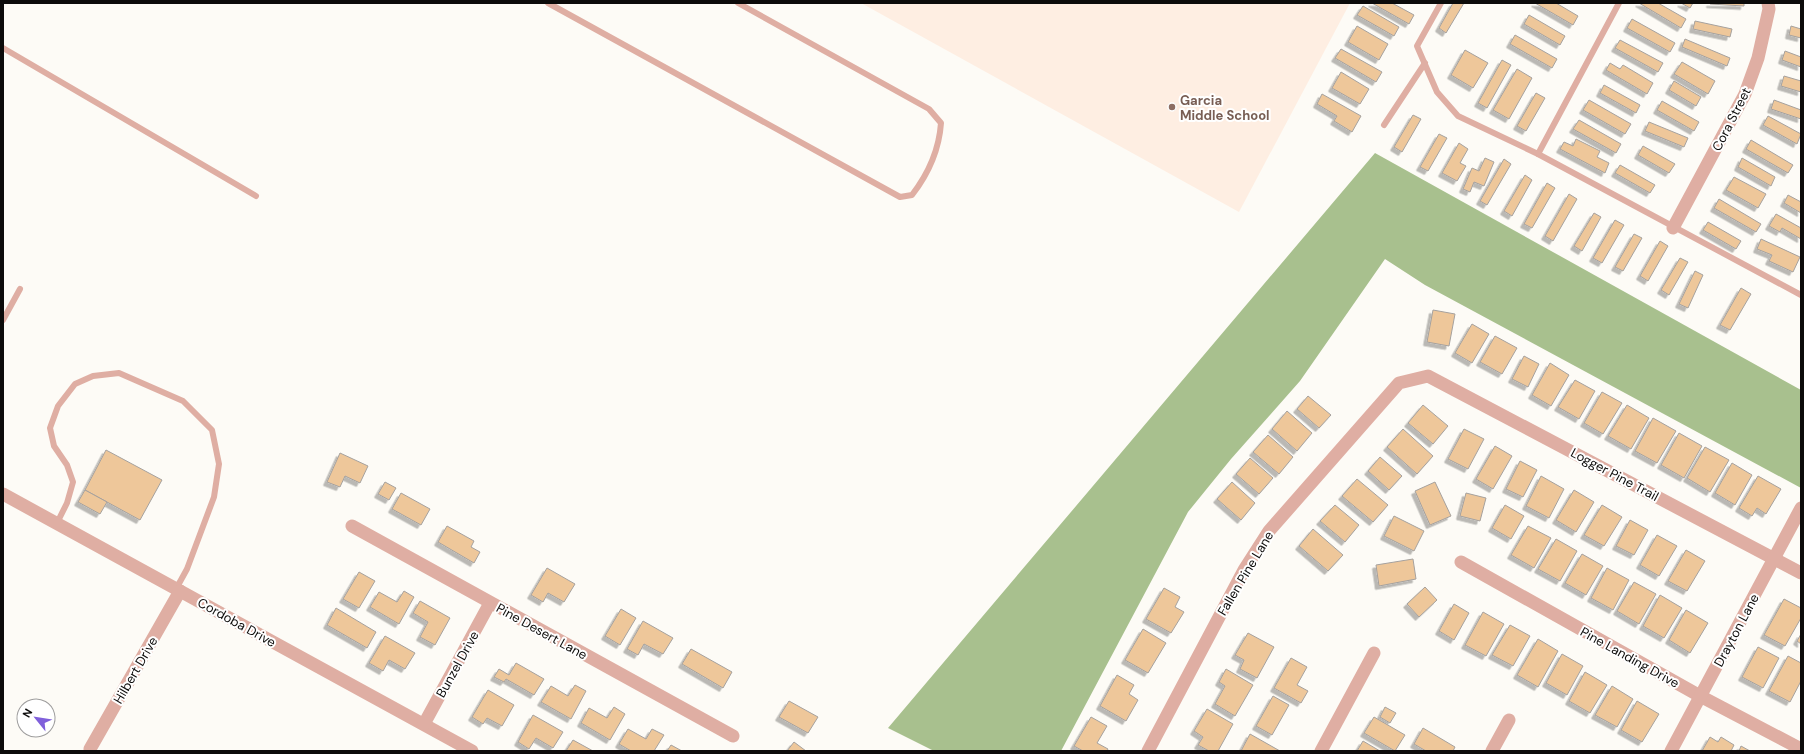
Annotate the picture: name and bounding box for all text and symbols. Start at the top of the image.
street label: Cora Street [1708,85,1755,154]
place label: Garcia Middle School [1180,92,1270,124]
marker: Garcia Middle School [1167,102,1177,112]
street label: Logger Pine Trail [1568,444,1662,505]
street label: Fallen Pine Lane [1214,528,1277,619]
street label: Drayton Lane [1710,591,1763,670]
street label: Cordoba Drive [195,594,279,651]
street label: Pine Desert Lane [493,599,590,663]
street label: Pine Landing Drive [1577,623,1682,692]
street label: Bunzel Drive [432,628,483,700]
street label: Hilbert Drive [109,634,161,707]
north arrow [16,698,56,738]
text: N [19,706,35,720]

